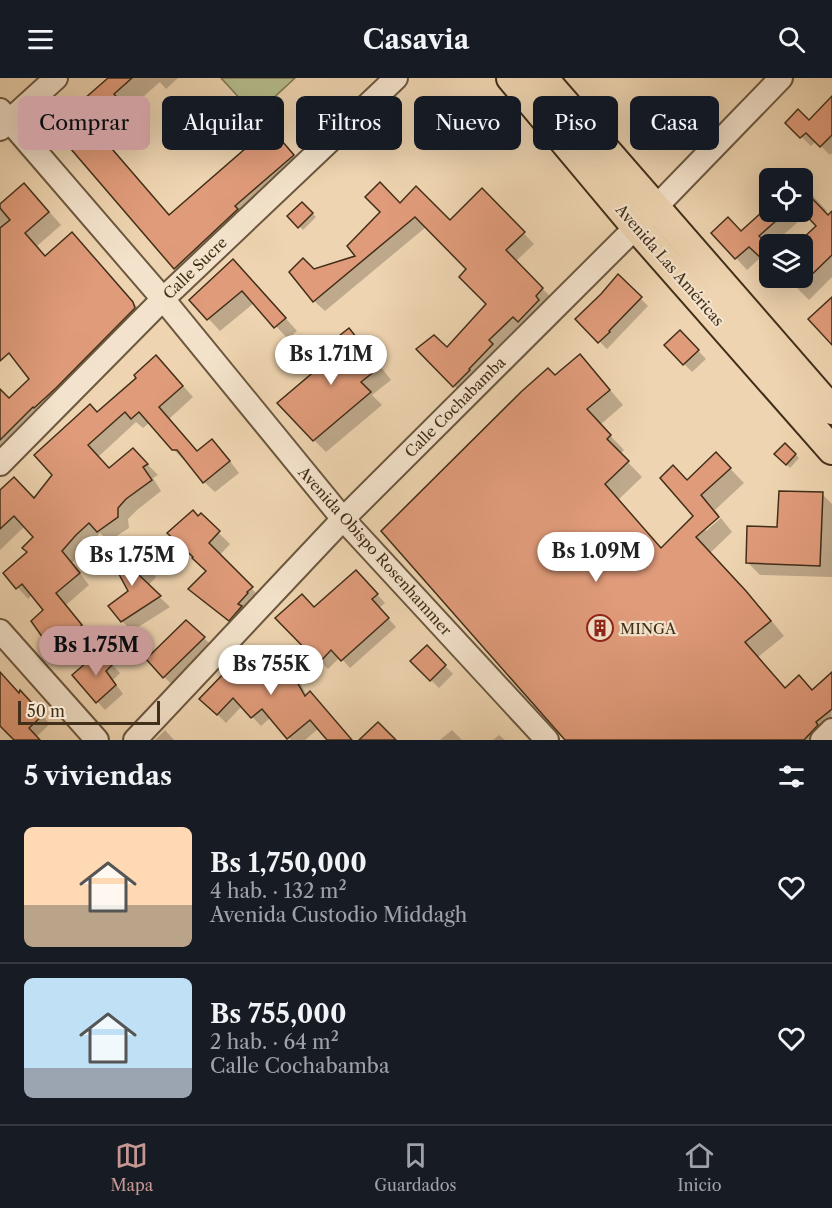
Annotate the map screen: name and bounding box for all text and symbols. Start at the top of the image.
icon: menu [24,23,57,56]
text: Casavia [363,23,469,56]
icon: search [775,23,808,56]
chip: Comprar [18,96,150,150]
chip: Alquilar [162,96,284,150]
chip: Filtros [296,96,402,150]
chip: Nuevo [414,96,521,150]
chip: Piso [533,96,618,150]
chip: Casa [630,96,719,150]
map controls [759,168,813,288]
button: locate [759,168,813,222]
street label: Avenida Las Américas [611,199,728,330]
street label: Calle Sucre [159,233,231,303]
button: layers [759,234,813,288]
pin: Bs 1.71M [269,335,393,386]
text: Bs 1.71M [289,342,373,366]
street label: Calle Cochabamba [401,353,509,461]
street label: Avenida Obispo Rosenhammer [293,462,456,640]
pin: Bs 1.09M [534,532,658,583]
pin: Bs 1.75M [70,536,194,587]
text: Bs 1.09M [551,539,641,563]
text: Bs 1.75M [89,543,175,567]
building icon: MINGA [585,613,615,643]
place label: MINGA [620,619,677,638]
pin: Bs 1.75M [34,626,158,677]
text: Bs 1.75M [53,633,139,657]
pin: Bs 755K [216,645,326,696]
text: Bs 755K [232,652,310,676]
scale bar [18,698,160,726]
text: 50 m [27,701,65,721]
text: 5 viviendas [24,760,172,792]
icon: filters [775,760,808,793]
text: Bs 1,750,000 [210,847,367,879]
icon: home [72,851,144,923]
icon: heart [775,871,808,904]
text: 4 hab. · 132 m² [210,879,347,903]
text: Avenida Custodio Middagh [210,903,467,927]
text: Bs 755,000 [210,998,346,1030]
icon: home [72,1002,144,1074]
icon: heart [775,1022,808,1055]
text: 2 hab. · 64 m² [210,1030,339,1054]
text: Calle Cochabamba [210,1054,390,1078]
tab: Mapa [110,1139,153,1195]
tab: Guardados [374,1139,457,1195]
tab: Inicio [678,1139,722,1195]

